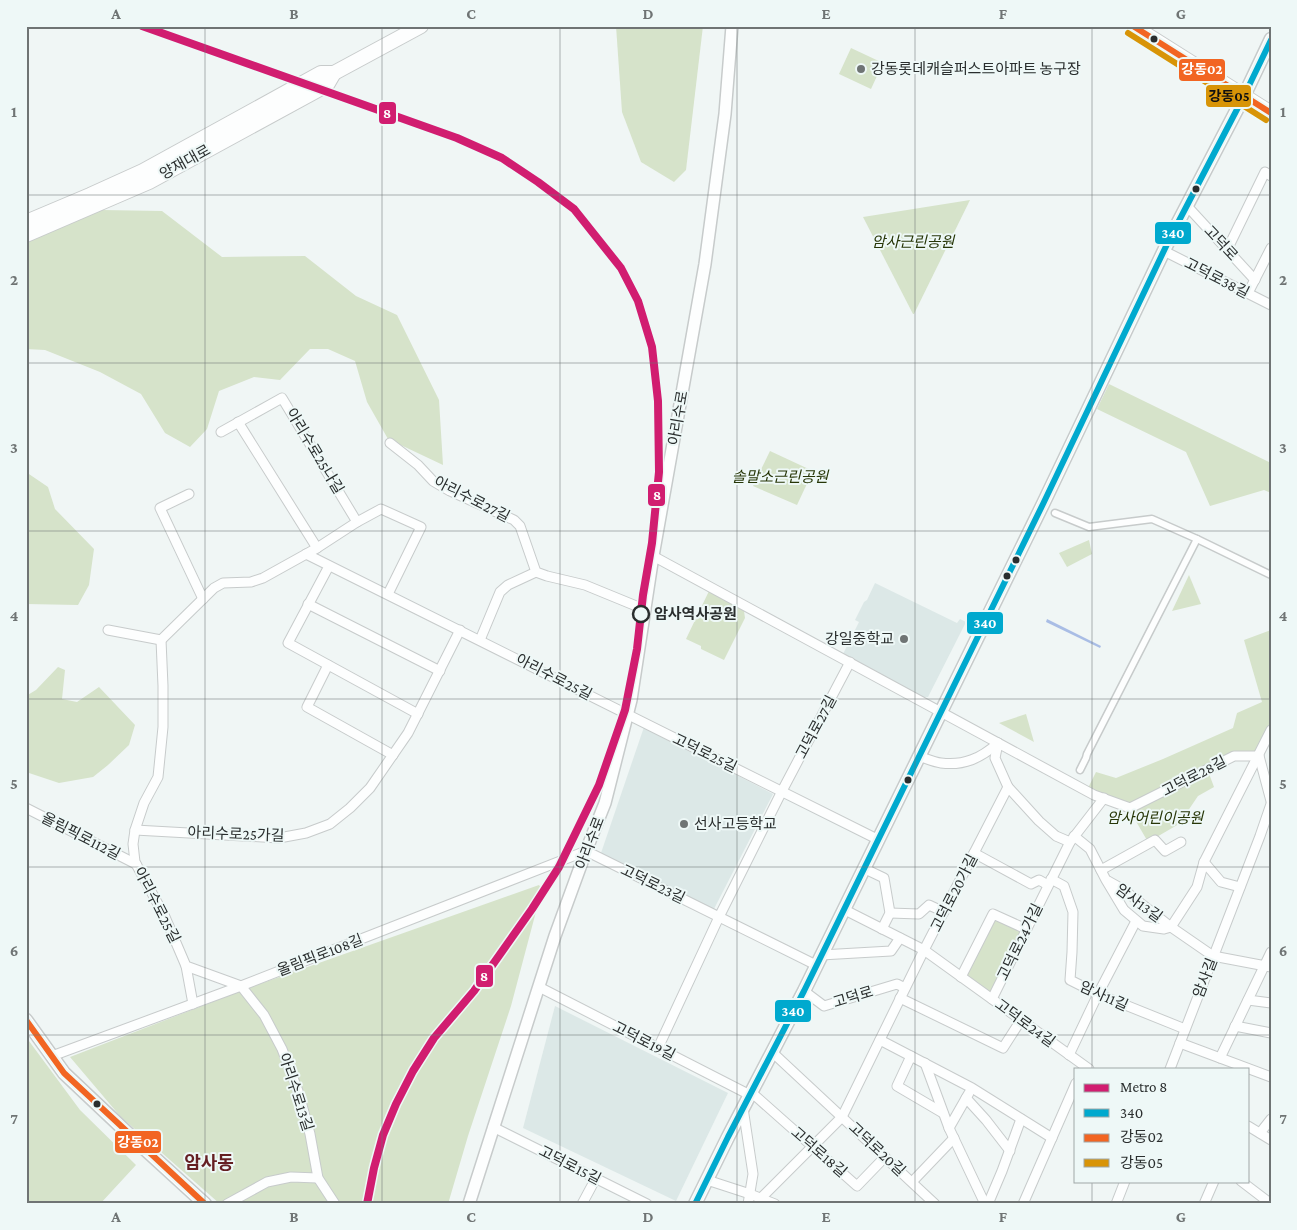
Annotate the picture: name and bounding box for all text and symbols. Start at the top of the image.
text: A [110,5,121,22]
text: B [289,5,299,22]
text: C [466,5,476,22]
text: D [642,5,654,22]
text: E [821,5,831,22]
text: F [999,5,1008,22]
text: G [1176,5,1186,22]
unlabelled marker [1149,34,1159,44]
line badge: 강동02 [1178,58,1226,82]
place label: 강동롯데캐슬퍼스트아파트 농구장 [871,61,1081,77]
text: 강동02 [1181,61,1223,77]
marker: 강동롯데캐슬퍼스트아파트 농구장 [855,63,867,75]
line badge: 강동05 [1205,84,1252,108]
text: 강동05 [1208,88,1250,104]
line badge: 8 [378,101,397,125]
text: 1 [11,103,17,120]
text: 1 [1280,103,1286,120]
text: 8 [383,105,391,121]
street label: 양재대로 [157,142,213,182]
unlabelled marker [1191,184,1201,194]
line badge: 340 [1154,221,1192,245]
street label: 고덕로 [1201,222,1241,264]
text: 340 [1162,225,1184,241]
park label: 암사근린공원 [872,234,956,250]
street label: 고덕로38길 [1182,255,1252,301]
text: 2 [10,271,18,288]
text: 2 [1279,271,1287,288]
street label: 아리수로 [665,389,691,447]
street label: 아리수로25나길 [283,405,347,497]
text: 3 [10,439,18,456]
text: 3 [1279,439,1287,456]
park label: 솔말소근린공원 [732,469,829,485]
street label: 아리수로27길 [431,473,513,525]
line badge: 8 [647,483,666,507]
text: 8 [653,487,661,503]
unlabelled marker [1011,555,1021,565]
unlabelled marker [1002,571,1012,581]
marker: 암사역사공원 [632,605,650,623]
place label: 암사역사공원 [654,606,737,622]
text: 4 [10,607,19,624]
text: 4 [1279,607,1288,624]
line badge: 340 [966,611,1004,635]
text: 340 [974,615,996,631]
place label: 강일중학교 [825,630,894,647]
marker: 강일중학교 [898,633,910,645]
street label: 아리수로25길 [513,651,595,703]
street label: 고덕로27길 [793,693,839,761]
street label: 고덕로25길 [670,731,740,775]
street label: 고덕로28길 [1159,753,1229,799]
text: 5 [10,775,18,792]
unlabelled marker [903,775,913,785]
text: 5 [1279,775,1287,792]
street label: 올림픽로112길 [39,809,123,863]
park label: 암사어린이공원 [1107,810,1204,826]
street label: 아리수로 [573,814,607,872]
place label: 선사고등학교 [694,815,777,832]
marker: 선사고등학교 [678,818,690,830]
street label: 아리수로25가길 [187,824,285,844]
street label: 고덕로20가길 [928,852,980,934]
street label: 고덕로23길 [618,862,688,906]
street label: 아리수로25길 [131,864,183,946]
street label: 암사13길 [1113,881,1165,925]
street label: 고덕로24가길 [994,901,1046,983]
street label: 올림픽로108길 [275,931,365,979]
text: 6 [10,942,18,959]
text: 6 [1279,942,1287,959]
street label: 암사길 [1190,956,1220,1000]
line badge: 8 [475,964,494,988]
text: 8 [480,968,488,984]
street label: 암사11길 [1077,978,1131,1014]
street label: 고덕로 [831,983,875,1011]
street label: 고덕로24길 [992,996,1058,1050]
line badge: 340 [774,999,812,1023]
text: 340 [782,1003,804,1019]
street label: 고덕로19길 [610,1018,678,1064]
street label: 아리수로13길 [276,1051,316,1133]
legend [1074,1068,1250,1182]
text: Metro 8 [1120,1079,1167,1095]
unlabelled marker [92,1099,102,1109]
text: 340 [1120,1105,1143,1121]
text: 7 [10,1110,18,1127]
text: 7 [1279,1110,1287,1127]
street label: 고덕로20길 [846,1119,908,1179]
street label: 고덕로18길 [788,1124,850,1180]
text: 강동02 [1120,1129,1163,1145]
line badge: 강동02 [114,1130,162,1154]
text: 강동02 [117,1134,159,1150]
street label: 고덕로15길 [536,1143,604,1187]
district label: 암사동 [184,1153,234,1173]
text: 강동05 [1120,1155,1163,1171]
text: A [110,1208,121,1225]
text: B [289,1208,299,1225]
text: C [466,1208,476,1225]
text: D [642,1208,654,1225]
text: E [821,1208,831,1225]
text: F [999,1208,1008,1225]
text: G [1176,1208,1186,1225]

